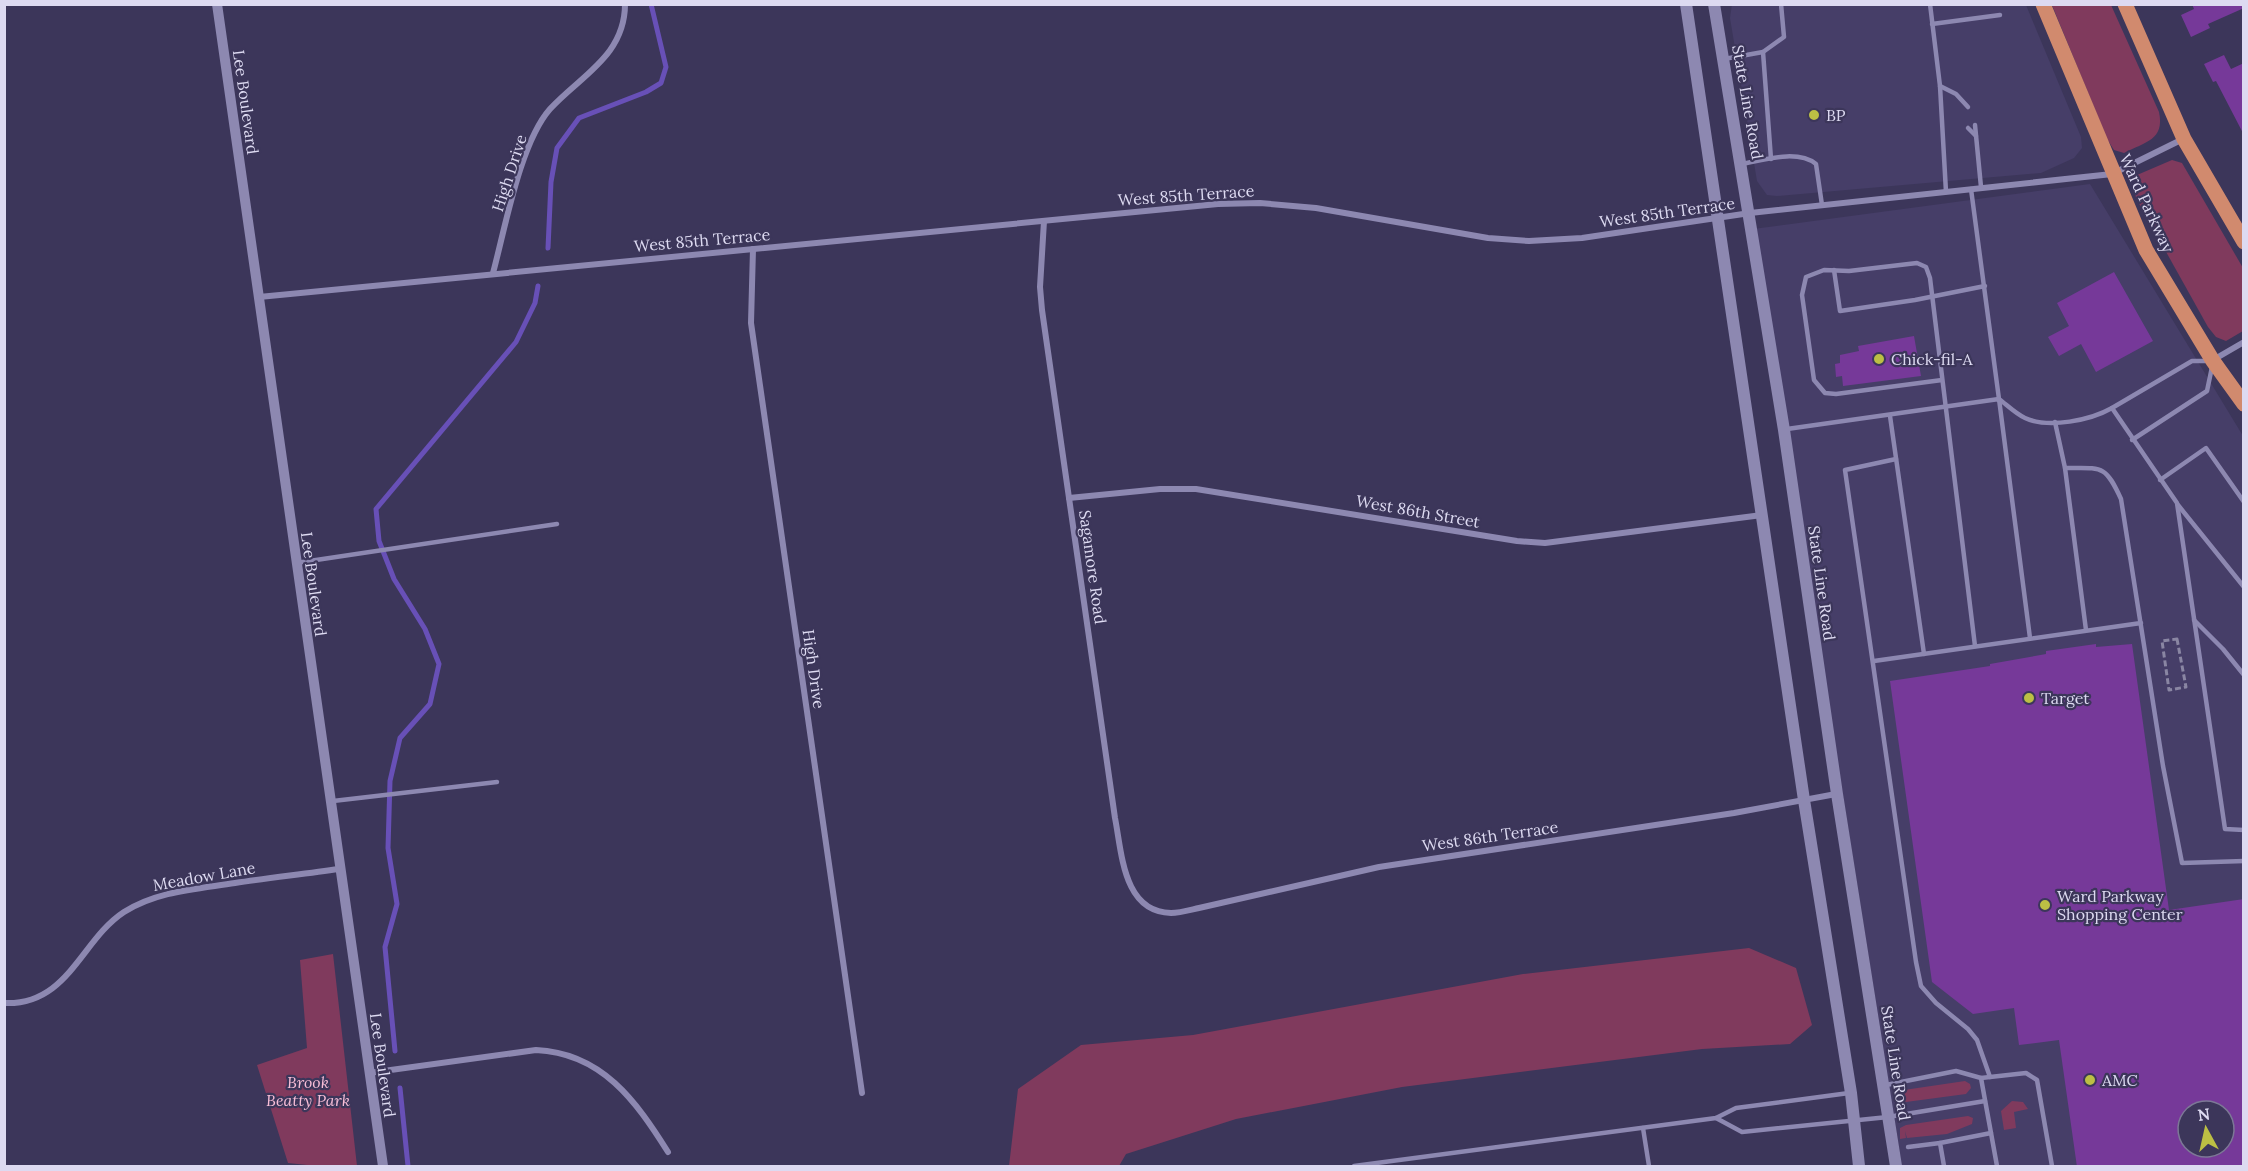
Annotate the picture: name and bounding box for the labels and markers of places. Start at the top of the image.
place label: BP [1826,105,1846,125]
marker: BP [1807,108,1821,122]
place label: Chick-fil-A [1891,349,1974,369]
marker: Chick-fil-A [1872,352,1886,366]
place label: Target [2041,688,2090,708]
marker: Target [2022,691,2036,705]
place label: Ward Parkway Shopping Center [2057,886,2183,924]
marker: Ward Parkway Shopping Center [2038,898,2052,912]
place label: AMC [2101,1070,2138,1090]
marker: AMC [2083,1073,2097,1087]

